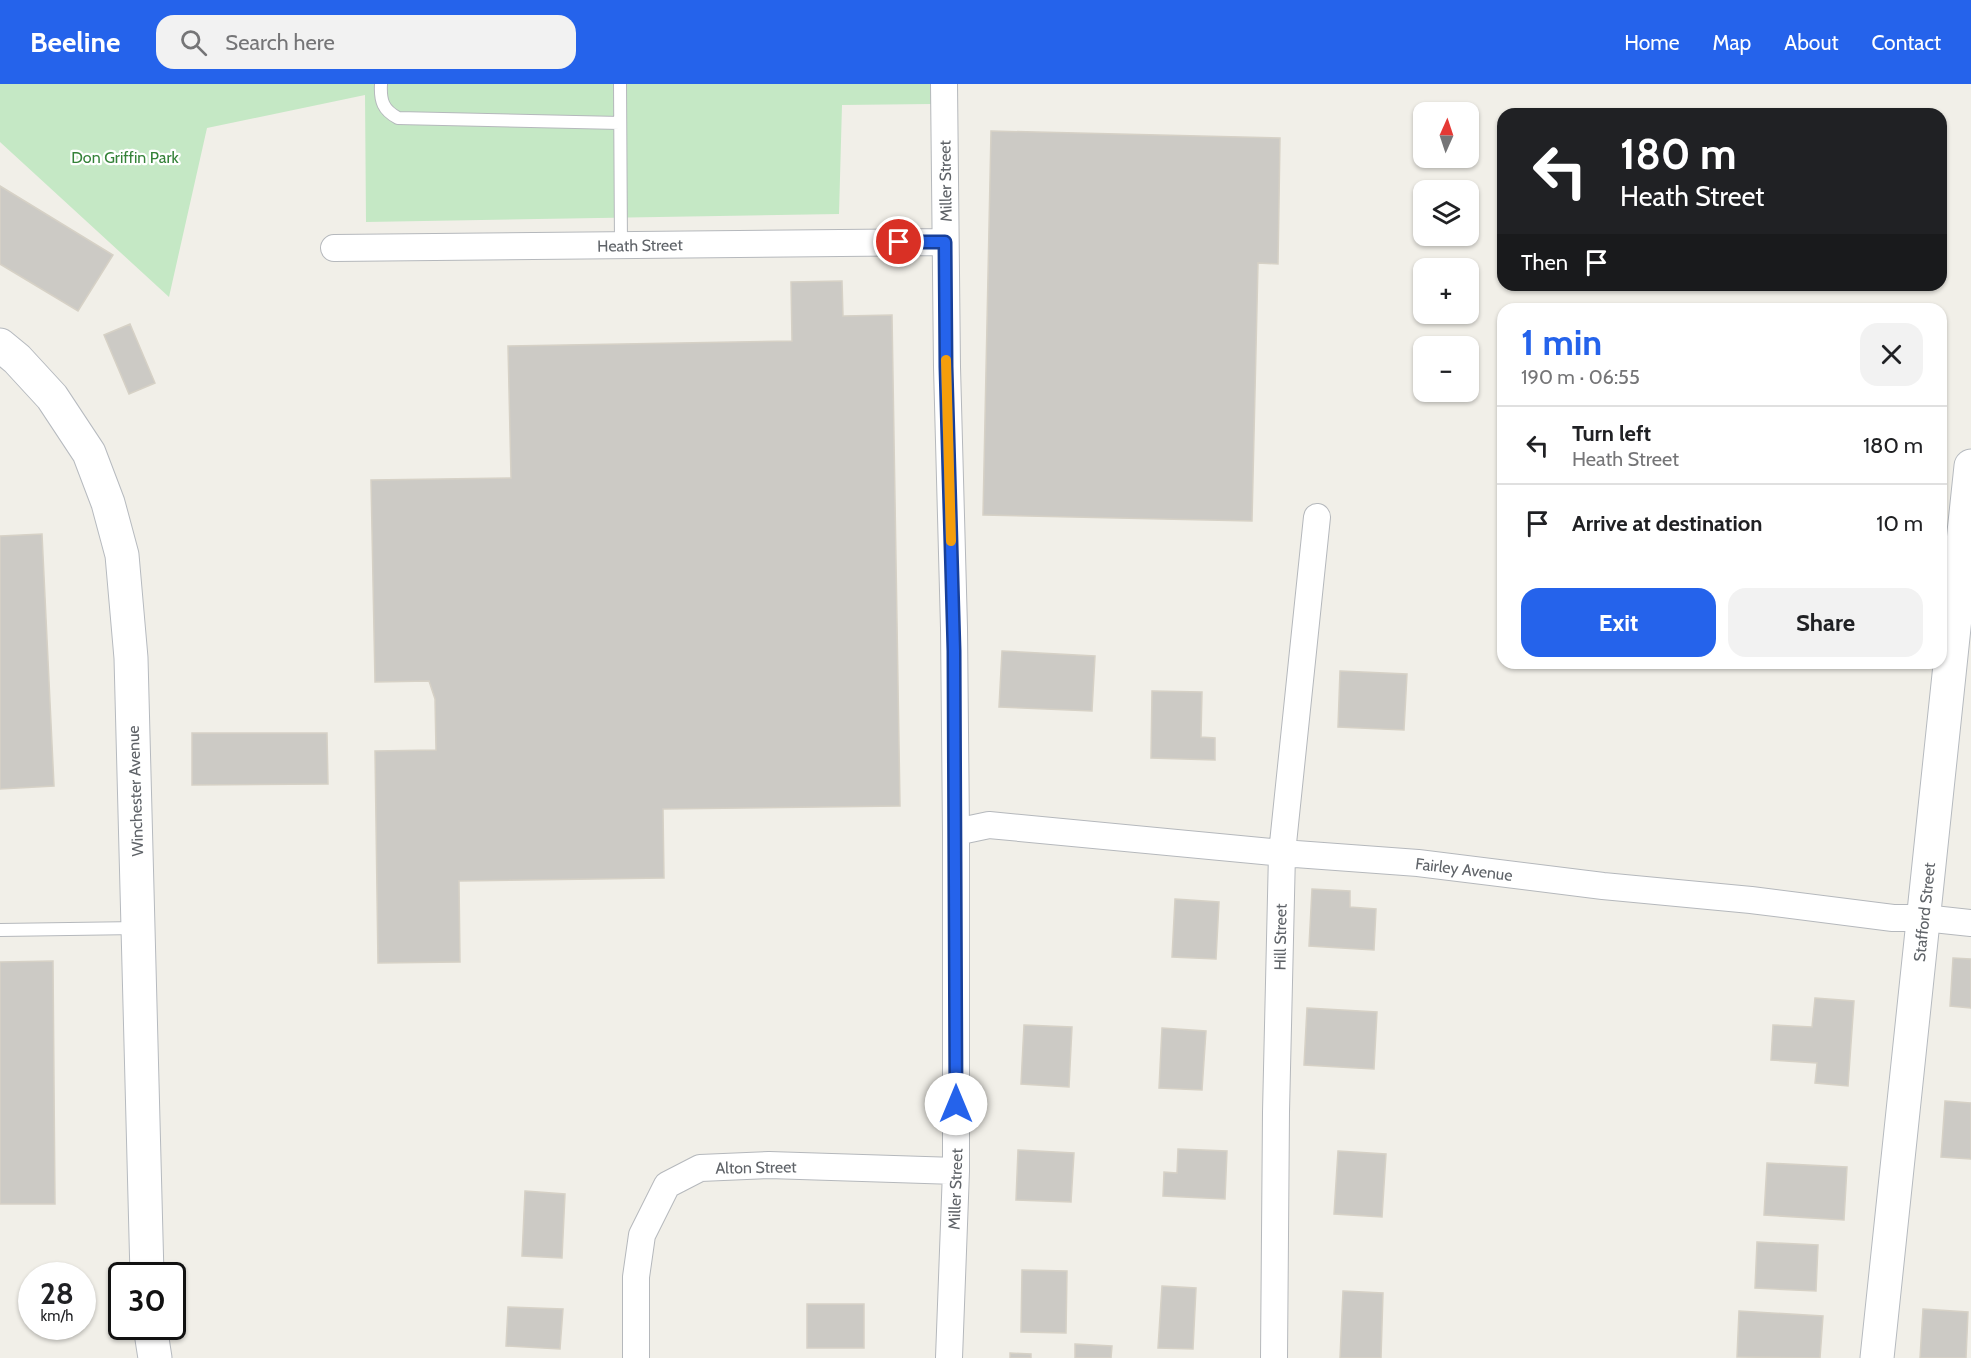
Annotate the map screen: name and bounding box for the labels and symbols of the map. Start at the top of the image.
north arrow [1413,102,1479,168]
street label: Miller Street [935,139,956,222]
park label: Don Griffin Park [71,148,180,167]
pin [873,216,924,267]
street label: Heath Street [597,235,684,256]
street label: Winchester Avenue [124,725,147,857]
street label: Fairley Avenue [1414,854,1514,885]
street label: Stafford Street [1910,861,1939,963]
street label: Hill Street [1270,903,1291,971]
position arrow [924,1072,988,1136]
street label: Miller Street [945,1147,966,1230]
street label: Alton Street [715,1157,797,1178]
speed limit sign: 30 [108,1262,186,1340]

